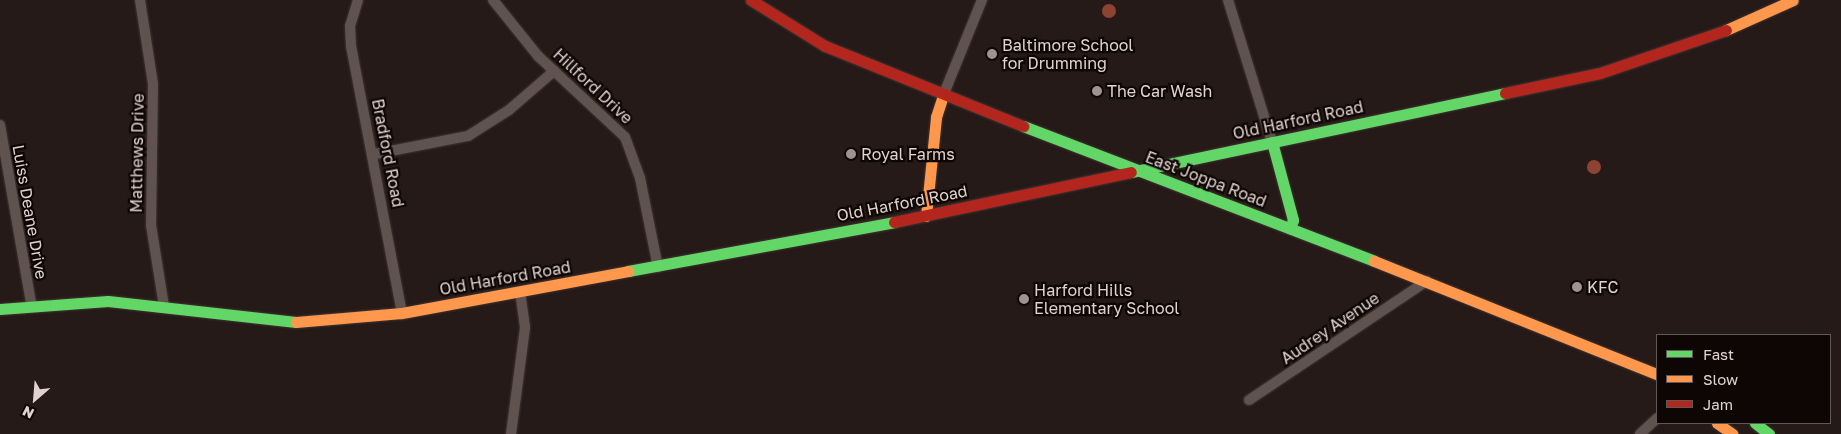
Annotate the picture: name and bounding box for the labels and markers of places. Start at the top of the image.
place label: Baltimore School for Drumming [1002,35,1133,73]
marker: Baltimore School for Drumming [986,48,998,60]
place label: The Car Wash [1107,81,1212,101]
marker: The Car Wash [1091,85,1103,97]
place label: Royal Farms [861,144,955,164]
marker: Royal Farms [845,148,857,160]
place label: KFC [1587,277,1618,297]
place label: Harford Hills Elementary School [1034,280,1179,318]
marker: KFC [1571,281,1583,293]
marker: Harford Hills Elementary School [1018,293,1030,305]

